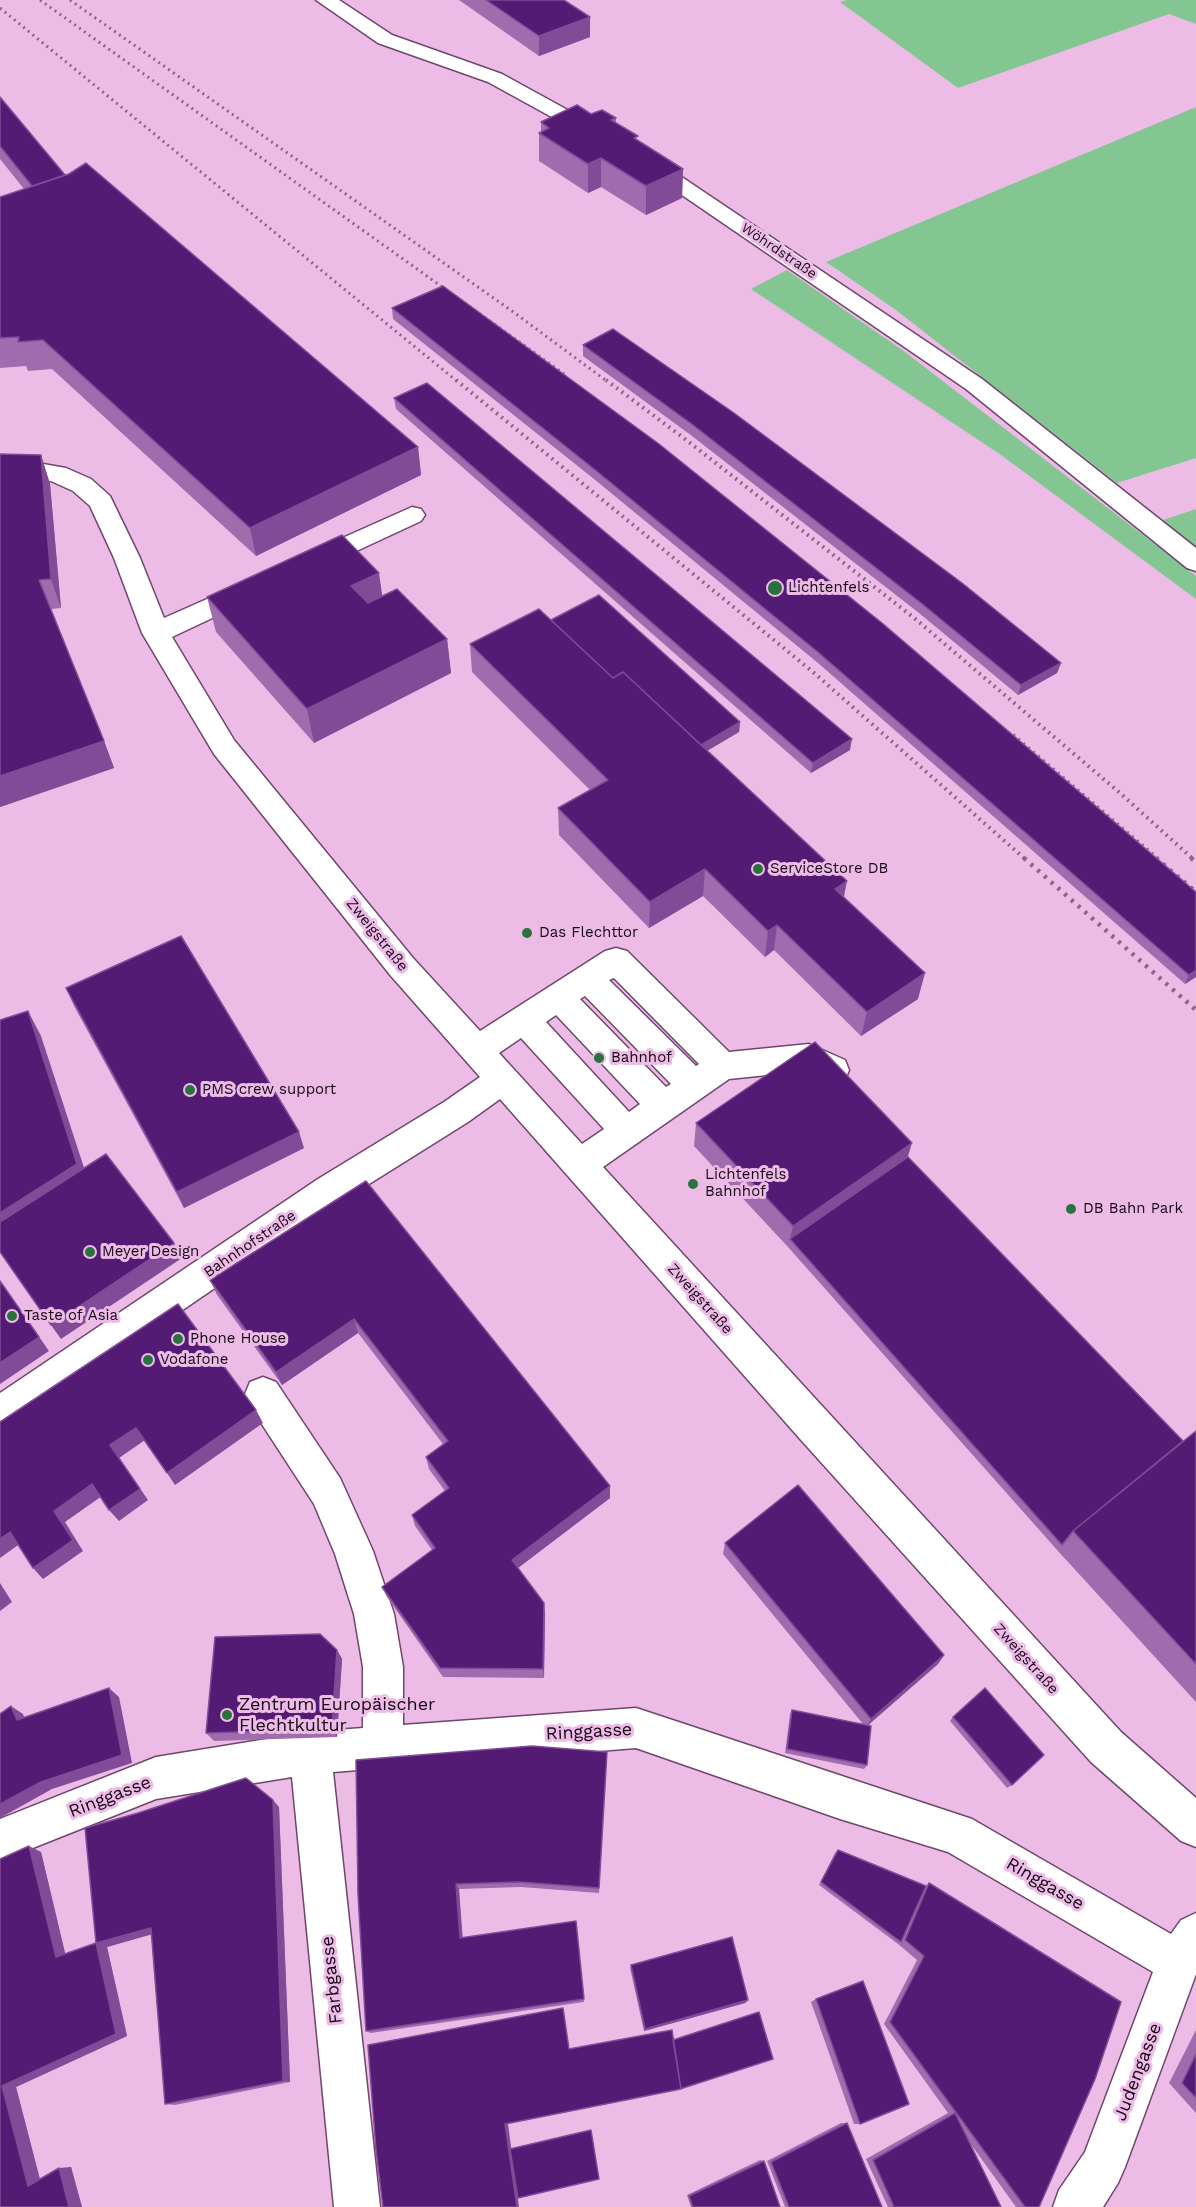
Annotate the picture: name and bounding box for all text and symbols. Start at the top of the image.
street label: Wöhrdstraße [738,220,820,282]
marker: Lichtenfels [766,579,784,597]
place label: Lichtenfels [788,579,869,597]
place label: ServiceStore DB [770,860,888,878]
marker: ServiceStore DB [751,862,765,876]
street label: Zweigstraße [342,895,412,975]
place label: Das Flechttor [539,924,638,942]
marker: Das Flechttor [520,926,534,940]
place label: Bahnhof [611,1049,672,1067]
marker: Bahnhof [592,1051,606,1065]
place label: PMS crew support [202,1081,336,1099]
marker: PMS crew support [183,1083,197,1097]
place label: Lichtenfels Bahnhof [705,1166,786,1201]
marker: Lichtenfels Bahnhof [686,1177,700,1191]
place label: DB Bahn Park [1083,1200,1183,1218]
marker: DB Bahn Park [1064,1202,1078,1216]
street label: Bahnhofstraße [200,1207,300,1281]
place label: Meyer Design [102,1243,199,1261]
marker: Meyer Design [83,1245,97,1259]
street label: Zweigstraße [664,1260,736,1338]
place label: Taste of Asia [24,1307,118,1325]
marker: Taste of Asia [5,1309,19,1323]
place label: Phone House [190,1330,286,1348]
marker: Phone House [171,1332,185,1346]
place label: Vodafone [160,1351,228,1369]
marker: Vodafone [141,1353,155,1367]
street label: Zweigstraße [990,1620,1062,1698]
place label: Zentrum Europäischer Flechtkultur [239,1694,435,1736]
marker: Zentrum Europäischer Flechtkultur [220,1708,234,1722]
street label: Ringgasse [545,1719,633,1745]
street label: Ringgasse [66,1771,154,1823]
street label: Ringgasse [1002,1853,1088,1915]
street label: Farbgasse [317,1935,347,2025]
street label: Judengasse [1109,2020,1167,2124]

